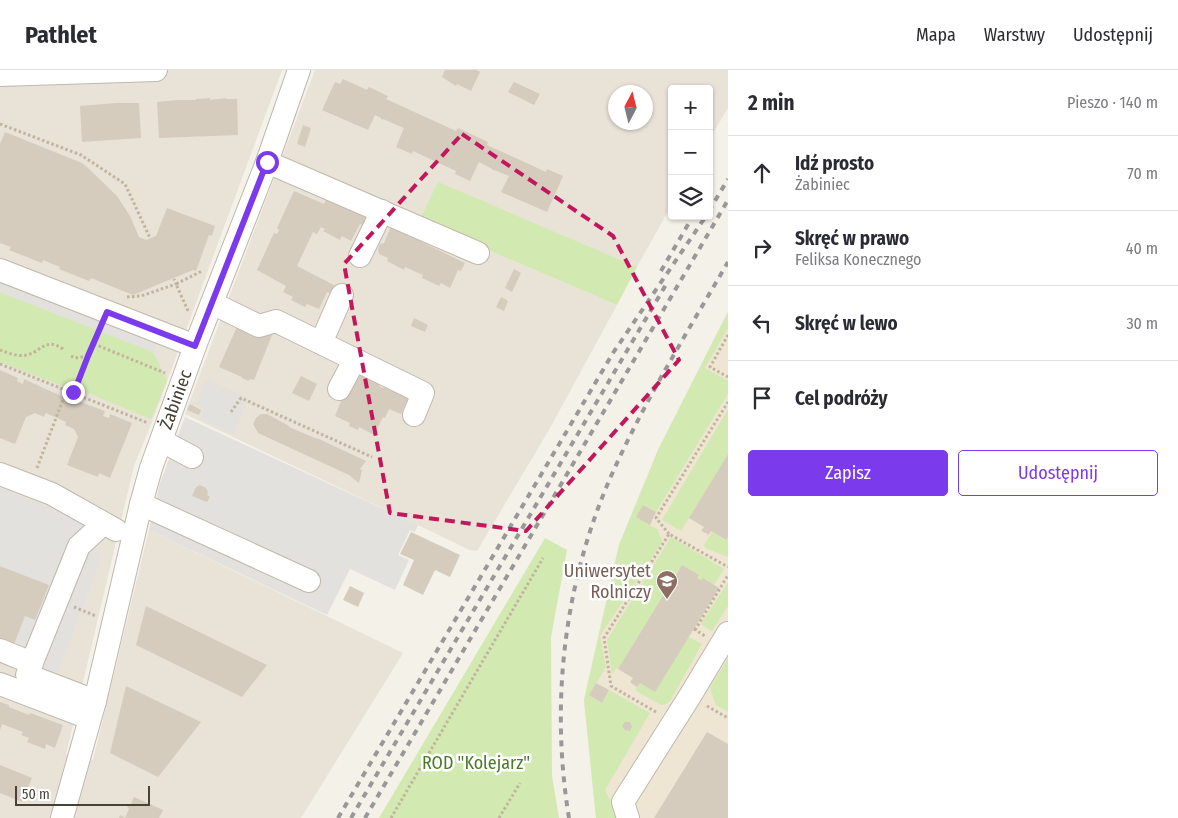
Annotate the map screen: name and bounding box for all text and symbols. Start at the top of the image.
text: Pathlet [25,21,97,49]
text: Mapa [916,24,956,46]
text: Warstwy [984,24,1045,46]
text: Udostępnij [1073,24,1153,46]
north arrow [608,85,653,130]
map controls [668,85,713,220]
button: + [668,85,713,130]
text: 2 min [748,90,795,116]
text: Pieszo · 140 m [1067,93,1158,112]
button: − [668,130,713,175]
route start [256,151,279,174]
text: Idź prosto [795,152,874,175]
icon: ahead [748,159,776,187]
text: 70 m [1127,164,1158,183]
button: layers [668,175,713,220]
text: Żabiniec [795,175,850,194]
text: Skręć w prawo [795,227,909,250]
icon: right [748,234,776,262]
text: 40 m [1126,239,1158,258]
text: Feliksa Konecznego [795,250,921,269]
icon: left [748,309,776,337]
text: Skręć w lewo [795,312,898,335]
text: 30 m [1126,314,1158,333]
street label: Żabiniec [155,366,197,432]
route end [62,381,85,404]
icon: arrive [748,384,776,412]
text: Cel podróży [795,387,888,410]
button: Zapisz [748,450,948,496]
button: Udostępnij [958,450,1158,496]
place label: Uniwersytet Rolniczy [564,560,651,603]
school or university icon: Uniwersytet Rolniczy [655,569,679,600]
park label: ROD "Kolejarz" [422,752,530,774]
scale bar [15,783,150,806]
text: 50 m [22,786,50,803]

